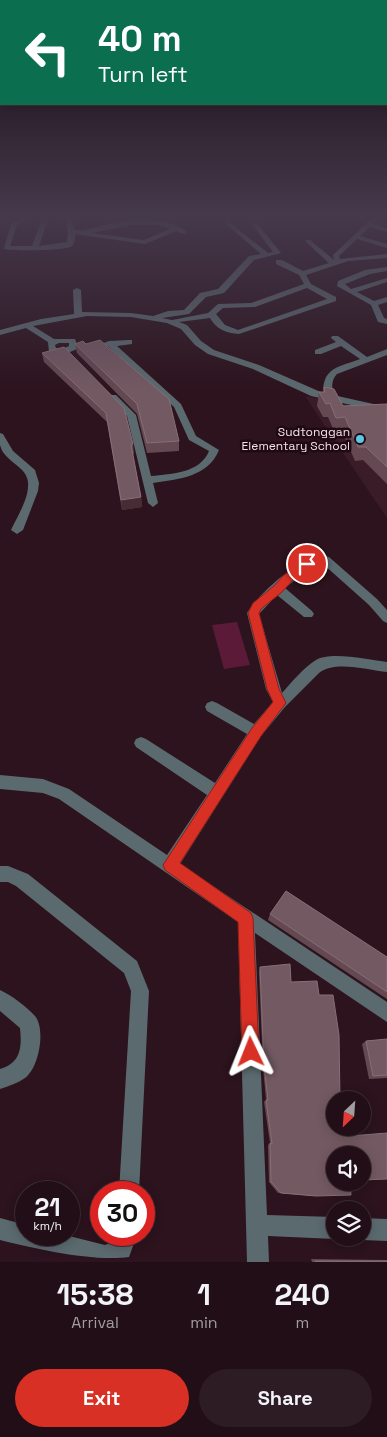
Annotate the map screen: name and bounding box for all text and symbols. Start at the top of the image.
text: 40 m [98,17,182,61]
icon: left [15,20,80,85]
text: Turn left [98,60,188,88]
place label: Sudtonggan Elementary School [242,424,350,454]
marker: Sudtonggan Elementary School [354,433,366,445]
pin [286,543,328,585]
icon: arrive [293,550,321,578]
position arrow [224,1025,276,1077]
north arrow [326,1091,371,1136]
map controls [326,1091,371,1246]
button: sound [326,1146,371,1191]
speed limit sign: 30 [90,1181,155,1246]
text: 21 [34,1191,61,1223]
button: layers [326,1201,371,1246]
text: km/h [33,1218,62,1234]
text: 15:38 [57,1275,133,1314]
text: 1 [197,1275,211,1314]
text: 240 [274,1275,330,1314]
text: Arrival [71,1312,119,1333]
text: min [190,1312,218,1333]
text: m [295,1312,309,1333]
button: Exit [15,1369,189,1427]
button: Share [199,1369,372,1427]

